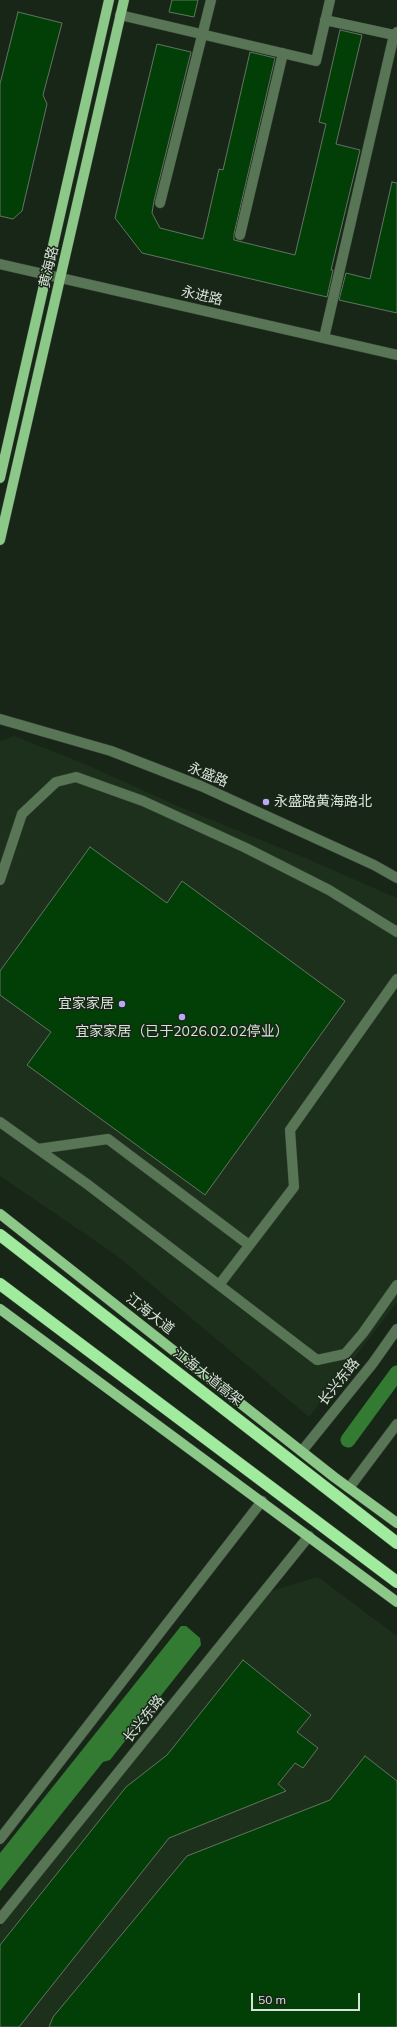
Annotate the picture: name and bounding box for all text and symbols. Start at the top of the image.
street label: 黄海路 [36,245,62,289]
street label: 永进路 [180,283,224,309]
street label: 永盛路 [185,759,231,791]
place label: 永盛路黄海路北 [274,794,372,810]
marker: 永盛路黄海路北 [261,797,271,807]
place label: 宜家家居 [58,996,114,1012]
marker: 宜家家居 [117,999,127,1009]
marker: 宜家家居（已于2026.02.02停业） [177,1012,187,1022]
place label: 宜家家居（已于2026.02.02停业） [75,1024,289,1040]
street label: 江海大道 [123,1290,177,1338]
street label: 江海大道高架 [170,1345,246,1409]
street label: 长兴东路 [315,1355,363,1409]
street label: 长兴东路 [120,1692,168,1746]
scale bar [253,1985,362,2011]
text: 50 m [258,1992,286,2007]

